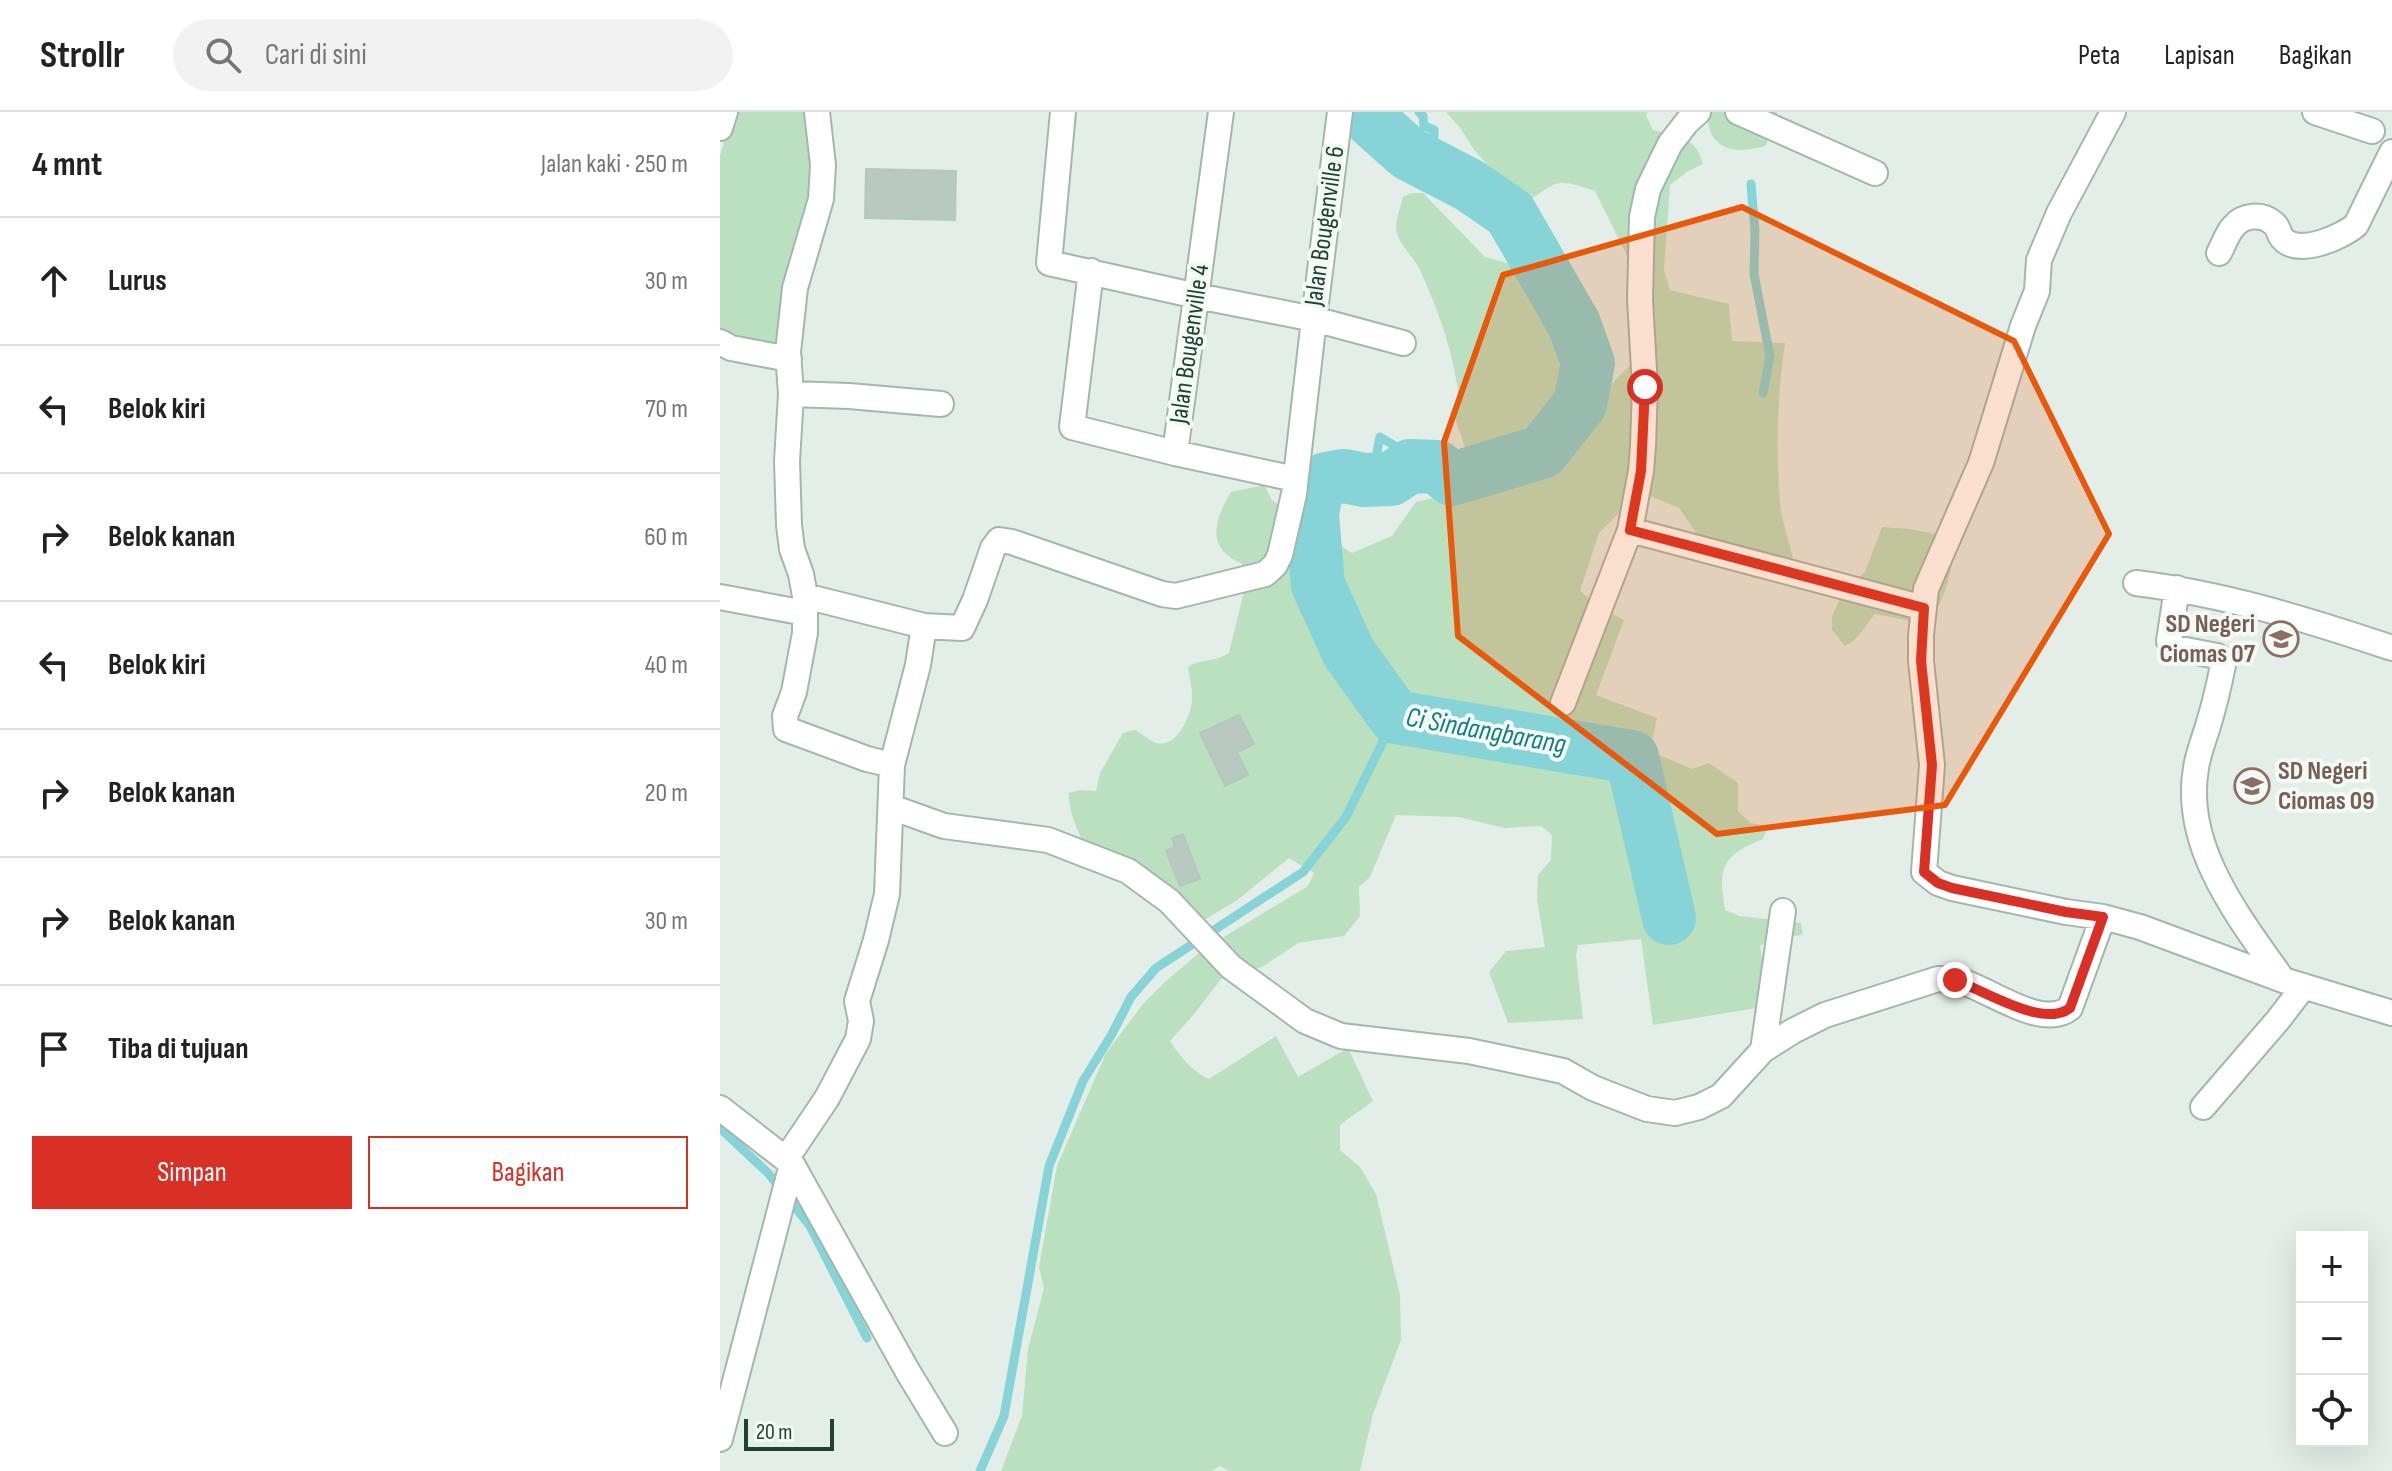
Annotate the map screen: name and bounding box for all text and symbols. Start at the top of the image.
search box [173,19,733,91]
text: Strollr [40,33,125,78]
icon: search [201,33,245,77]
text: Cari di sini [265,37,367,73]
text: Peta [2078,39,2120,72]
text: Lapisan [2164,39,2235,72]
text: Bagikan [2279,39,2352,72]
text: 4 mnt [32,144,102,185]
street label: Jalan Bougenville 6 [1298,144,1352,309]
text: Jalan kaki · 250 m [541,149,688,180]
icon: ahead [32,259,76,303]
street label: Jalan Bougenville 4 [1163,262,1217,427]
text: Lurus [108,263,167,299]
text: 30 m [645,266,688,297]
route start [1627,369,1663,405]
icon: left [32,387,76,431]
text: Belok kiri [108,391,206,427]
text: 70 m [645,394,688,425]
icon: right [32,515,76,559]
text: Belok kanan [108,519,235,555]
text: 60 m [644,522,688,553]
place label: SD Negeri Ciomas 07 [2159,609,2256,670]
school or university icon: SD Negeri Ciomas 07 [2262,620,2300,658]
icon: left [32,643,76,687]
text: Belok kiri [108,647,206,683]
text: 40 m [645,650,688,681]
water label: Ci Sindangbarang [1403,701,1569,761]
place label: SD Negeri Ciomas 09 [2278,756,2375,817]
school or university icon: SD Negeri Ciomas 09 [2233,767,2271,805]
icon: right [32,771,76,815]
text: Belok kanan [108,775,235,811]
text: 20 m [645,778,688,809]
icon: right [32,899,76,943]
text: Belok kanan [108,903,235,939]
text: 30 m [645,906,688,937]
route end [1937,962,1973,998]
icon: arrive [32,1027,76,1071]
text: Tiba di tujuan [108,1031,249,1067]
button: Simpan [32,1136,352,1209]
button: Bagikan [368,1136,688,1209]
map controls [2296,1231,2368,1447]
button: + [2296,1231,2368,1303]
button: − [2296,1303,2368,1375]
button: locate [2296,1375,2368,1447]
scale bar [744,1415,834,1451]
text: 20 m [756,1419,793,1446]

